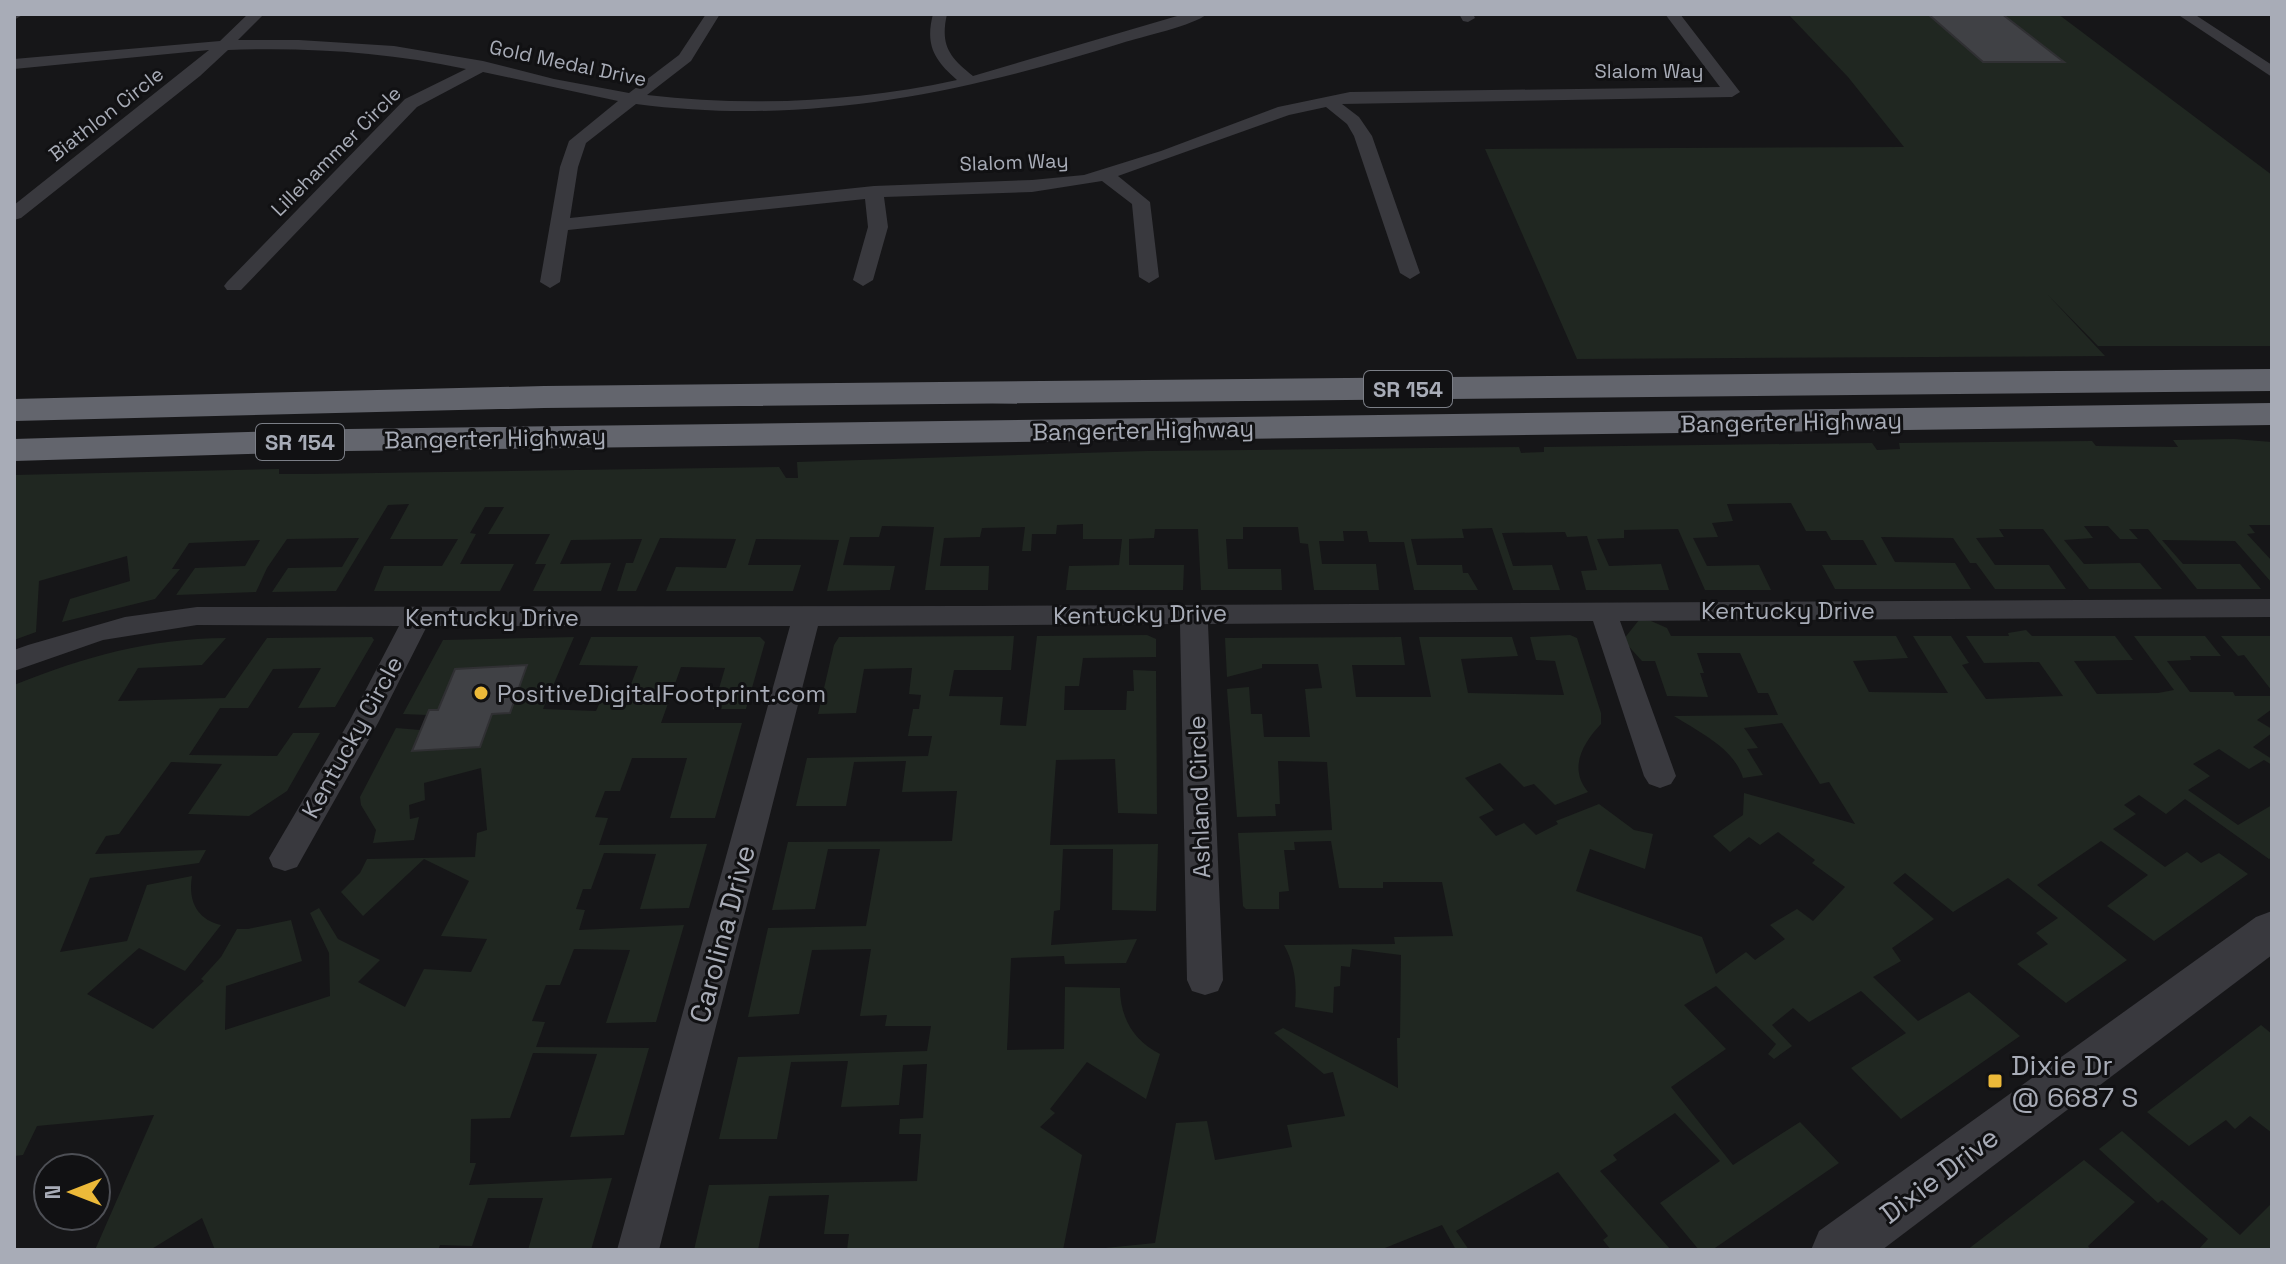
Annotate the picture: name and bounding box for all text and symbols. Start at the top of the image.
street label: Gold Medal Drive [487,34,649,92]
street label: Slalom Way [1595,58,1703,84]
street label: Biathlon Circle [43,61,169,167]
street label: Lillehammer Circle [265,80,407,222]
street label: Slalom Way [959,147,1069,177]
road number: SR 154 [1364,371,1452,407]
street label: Bangerter Highway [1680,405,1902,439]
street label: Bangerter Highway [1032,413,1254,447]
street label: Bangerter Highway [384,421,606,455]
road number: SR 154 [256,424,344,460]
street label: Kentucky Drive [1701,595,1875,626]
street label: Kentucky Drive [1053,597,1227,631]
street label: Kentucky Drive [405,602,579,633]
street label: Kentucky Circle [295,650,409,824]
place label: PositiveDigitalFootprint.com [497,678,826,709]
marker: PositiveDigitalFootprint.com [472,684,490,702]
street label: Ashland Circle [1181,715,1217,879]
street label: Carolina Drive [681,841,763,1027]
place label: Dixie Dr @ 6687 S [2011,1047,2138,1115]
marker: Dixie Dr @ 6687 S [1986,1072,2004,1090]
street label: Dixie Drive [1872,1119,2006,1231]
north arrow [32,1152,112,1232]
text: N [38,1185,66,1199]

